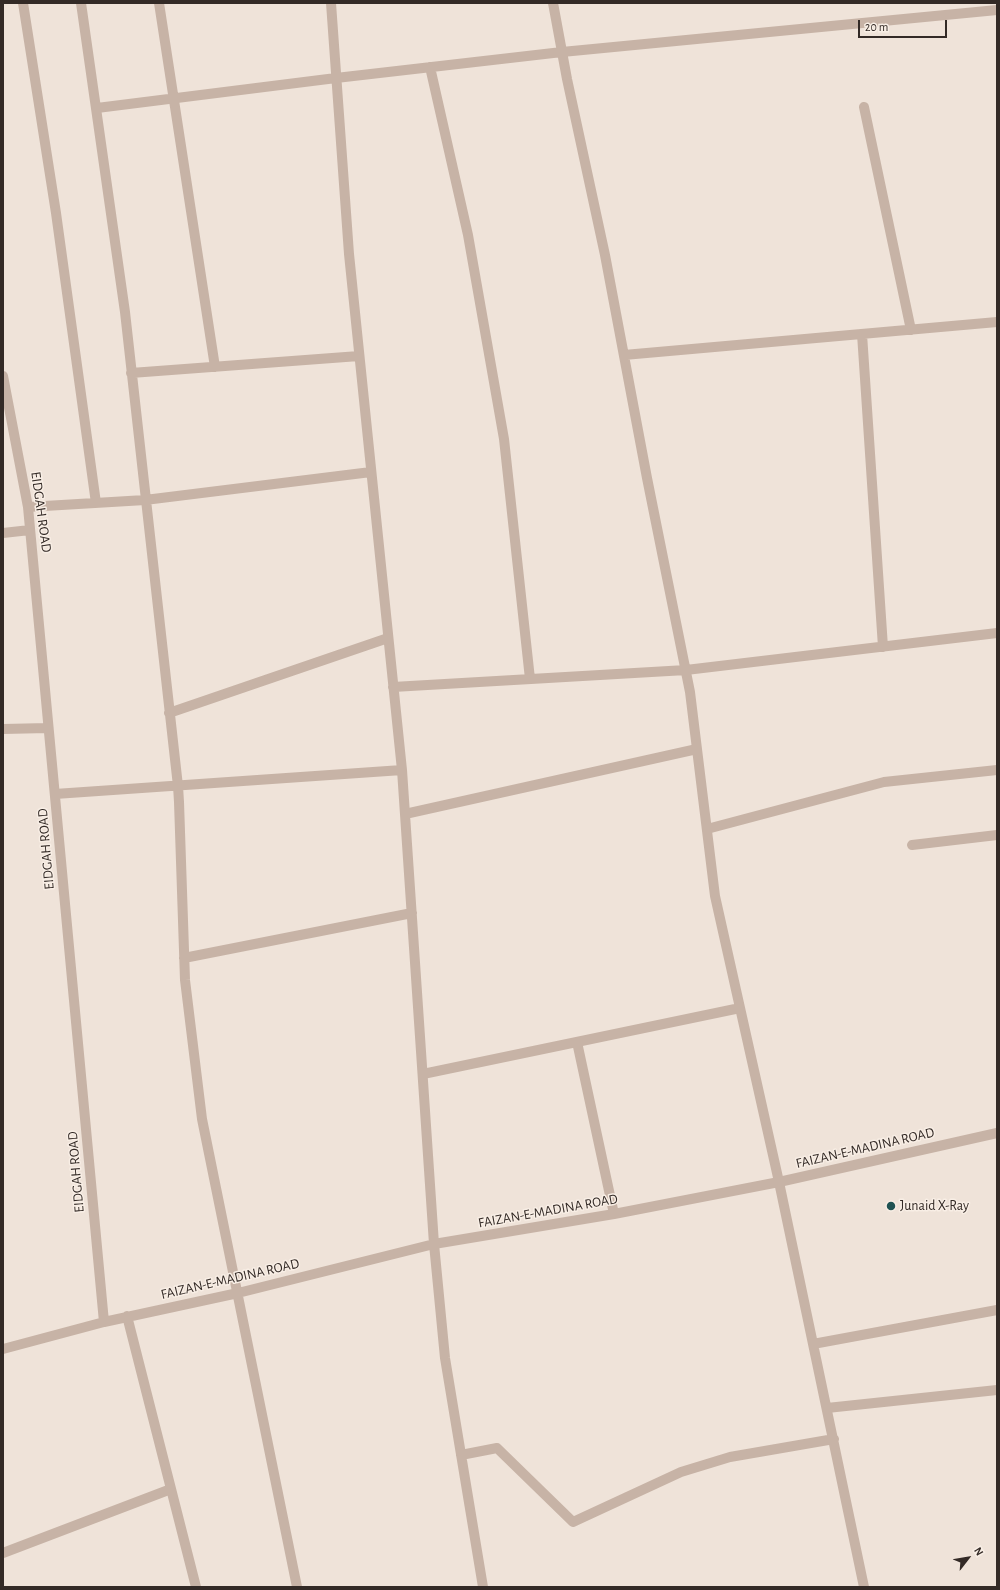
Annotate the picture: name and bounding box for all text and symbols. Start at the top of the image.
scale bar [860,12,949,38]
text: 20 m [865,21,888,33]
street label: EIDGAH ROAD [27,471,55,553]
street label: EIDGAH ROAD [34,808,58,890]
street label: FAIZAN-E-MADINA ROAD [794,1124,936,1172]
street label: EIDGAH ROAD [64,1131,88,1213]
street label: FAIZAN-E-MADINA ROAD [477,1190,619,1232]
place label: Junaid X-Ray [900,1198,969,1214]
marker: Junaid X-Ray [885,1200,897,1212]
street label: FAIZAN-E-MADINA ROAD [159,1255,301,1303]
north arrow [948,1538,988,1578]
text: N [972,1545,985,1558]

